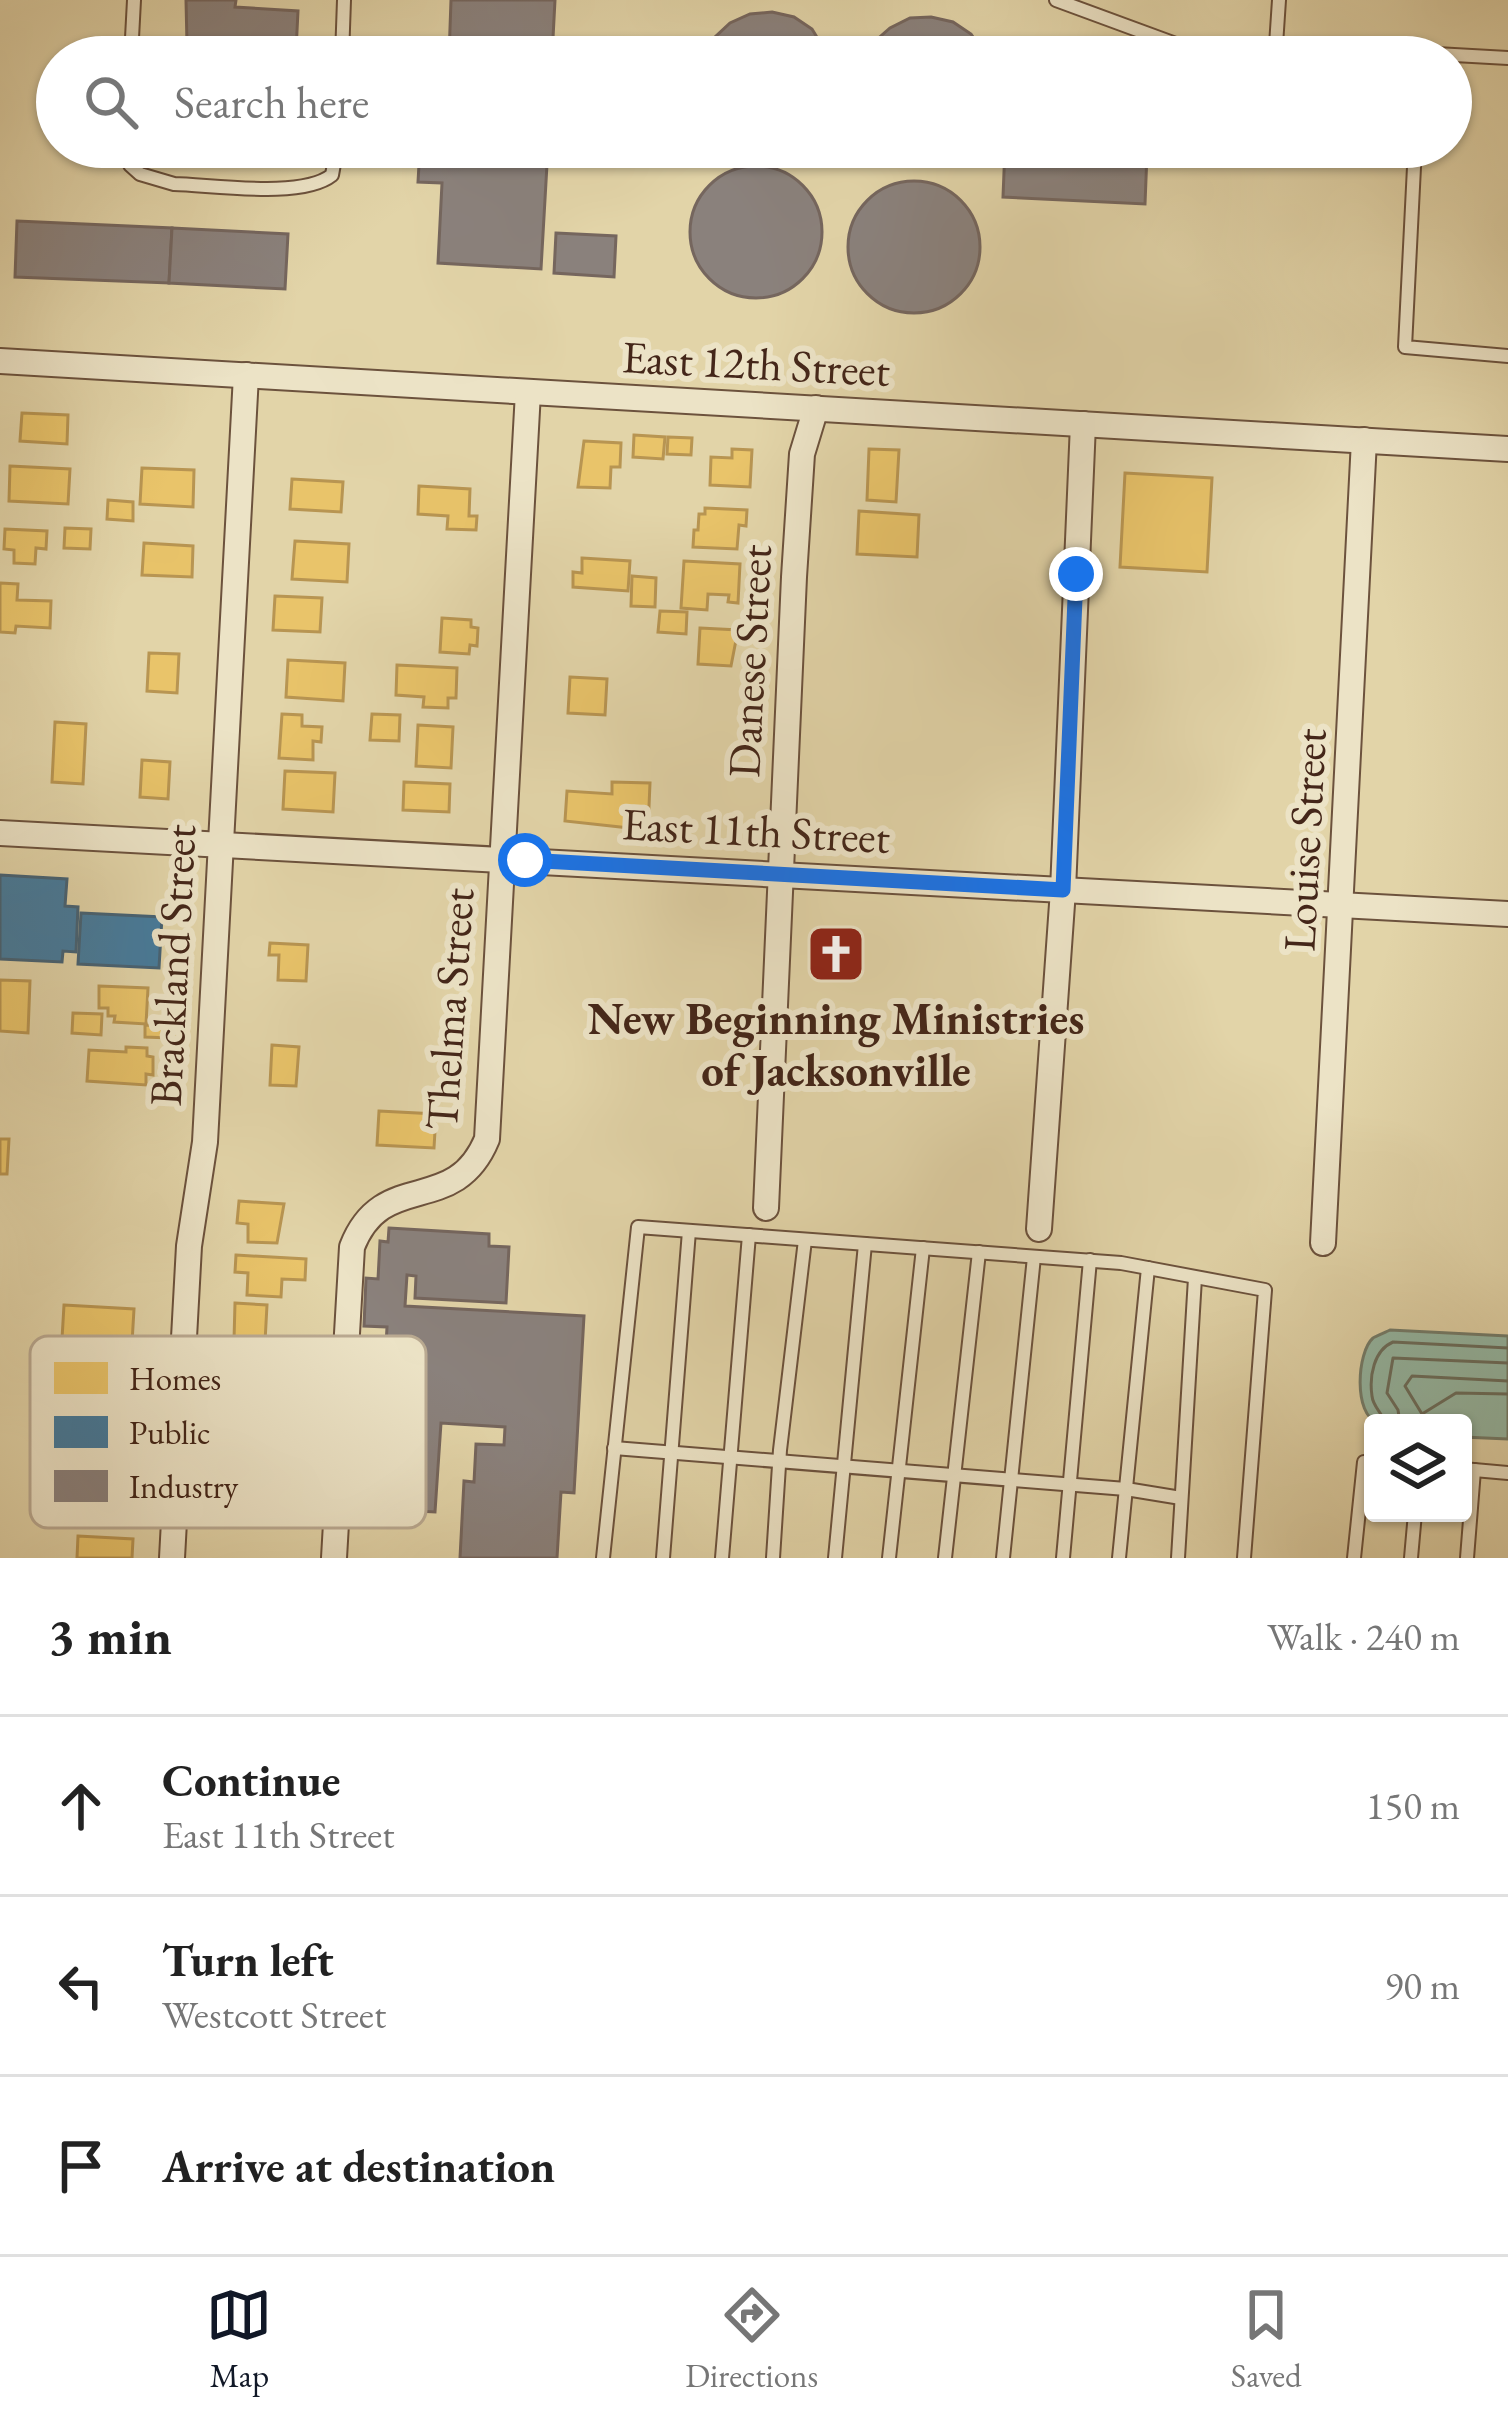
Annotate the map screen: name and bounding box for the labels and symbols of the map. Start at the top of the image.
street label: East 12th Street [621,327,891,399]
street label: Danese Street [714,543,784,779]
route end [1049,547,1103,601]
street label: Louise Street [1269,727,1339,953]
street label: East 11th Street [621,794,891,866]
street label: Brackland Street [136,823,208,1107]
route start [498,833,552,887]
street label: Thelma Street [412,886,486,1132]
church icon: New Beginning Ministries of Jacksonville [805,923,867,985]
place label: New Beginning Ministries of Jacksonville [588,989,1084,1099]
legend [30,1336,426,1528]
text: Homes [129,1357,221,1400]
text: Public [129,1411,211,1454]
text: Industry [129,1465,239,1508]

